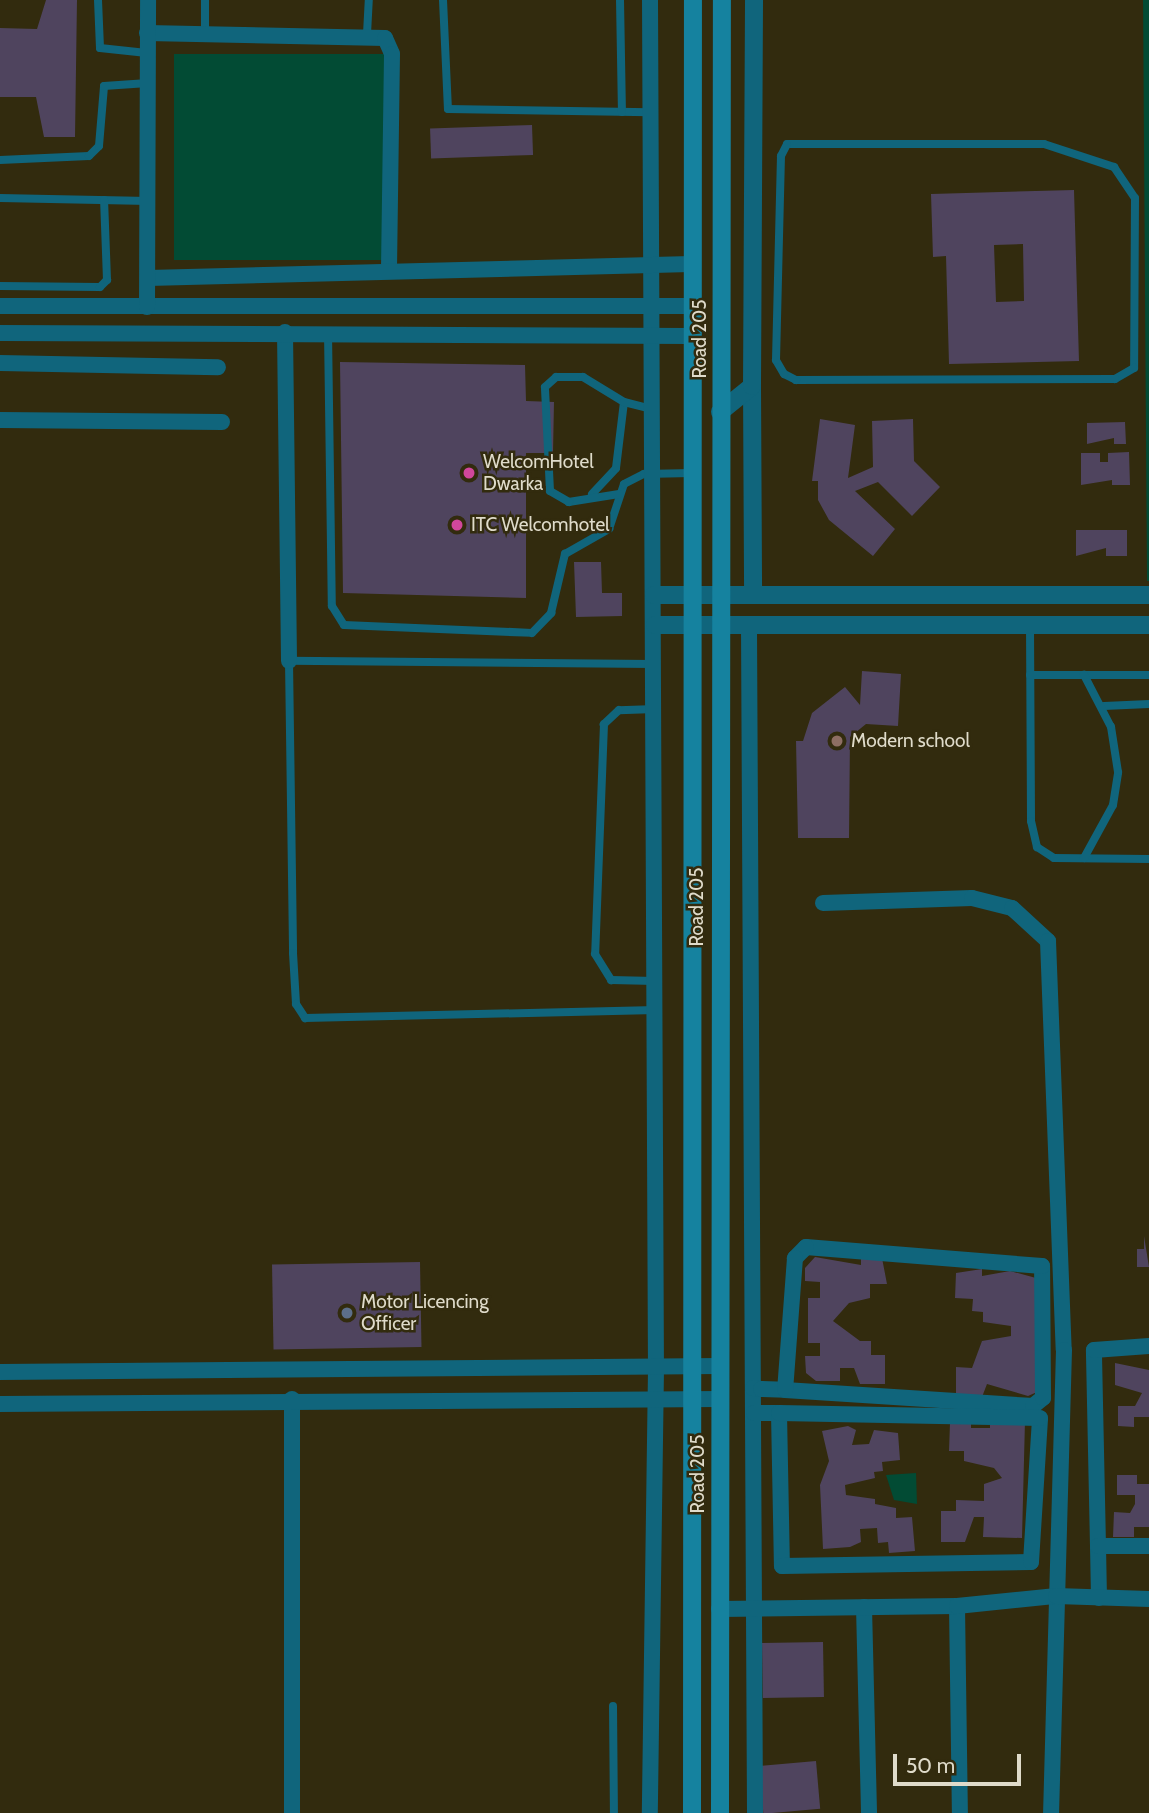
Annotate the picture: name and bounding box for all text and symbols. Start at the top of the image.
street label: Road 205 [689,300,711,378]
place label: WelcomHotel Dwarka [483,451,594,495]
marker: WelcomHotel Dwarka [461,465,477,481]
place label: ITC Welcomhotel [471,514,610,536]
marker: ITC Welcomhotel [449,517,465,533]
place label: Modern school [851,730,970,752]
marker: Modern school [829,733,845,749]
street label: Road 205 [686,868,708,946]
place label: Motor Licencing Officer [361,1291,489,1335]
marker: Motor Licencing Officer [339,1305,355,1321]
street label: Road 205 [687,1435,709,1513]
scale bar [897,1740,1025,1784]
text: 50 m [906,1753,955,1778]

